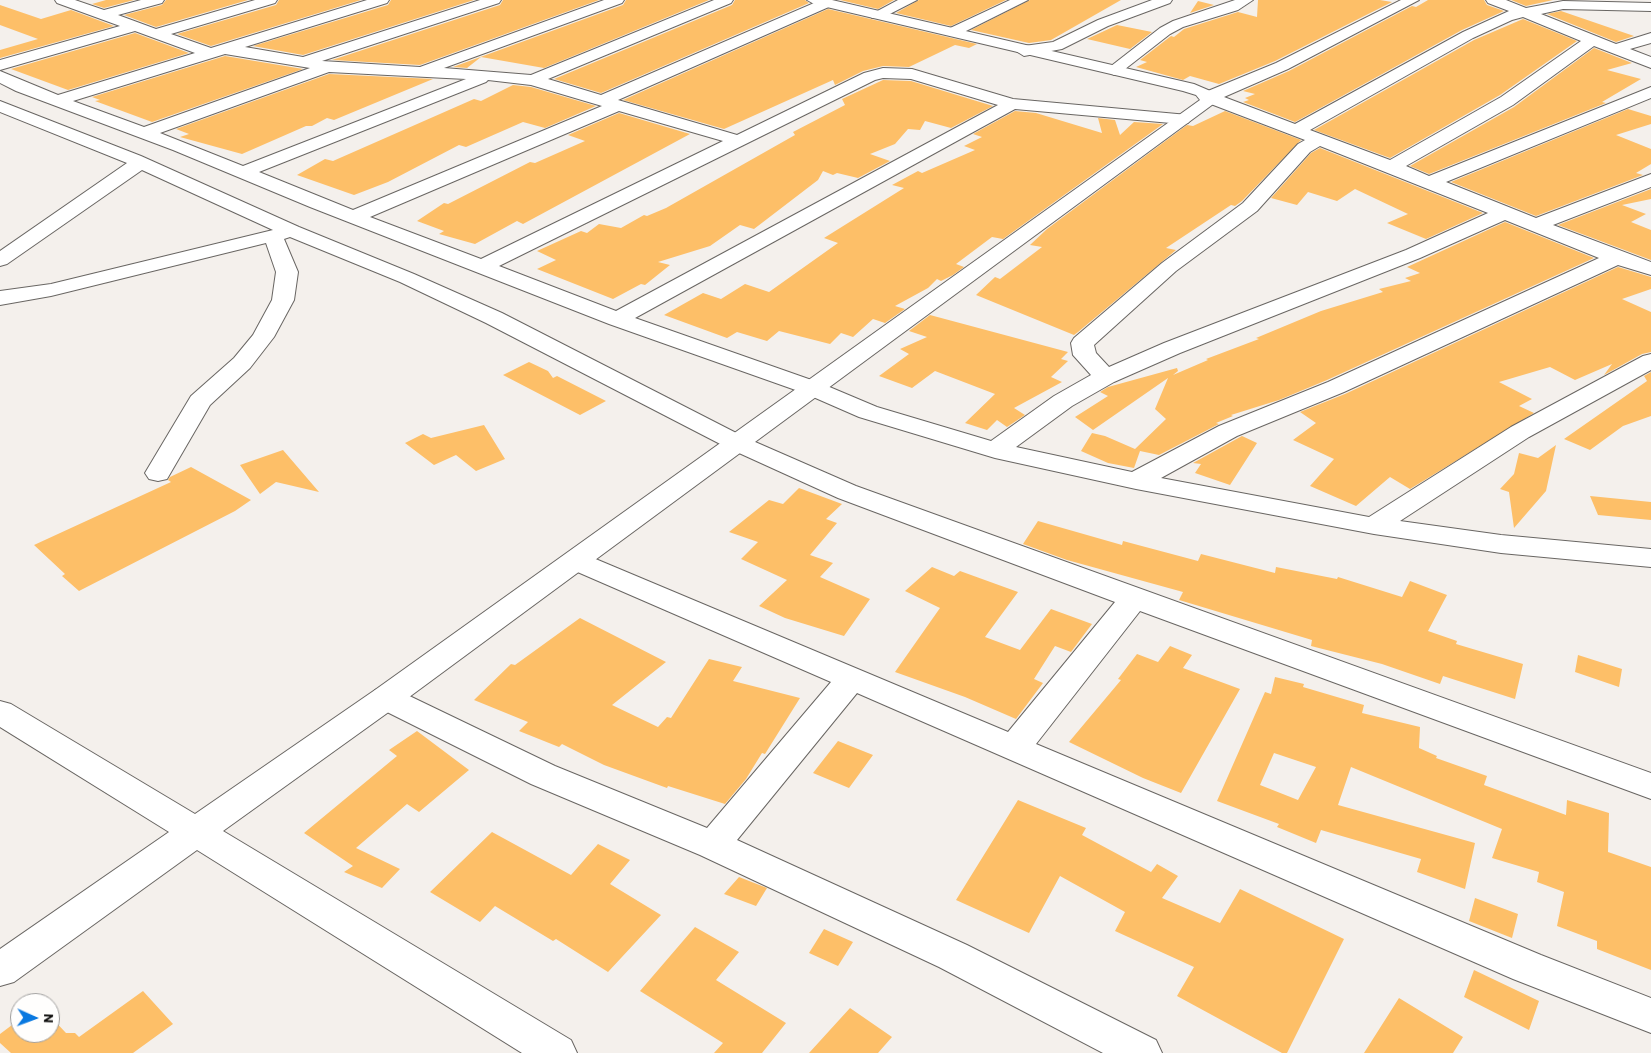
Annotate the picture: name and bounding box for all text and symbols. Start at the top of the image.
north arrow [10,993,60,1043]
text: N [41,1014,58,1023]

